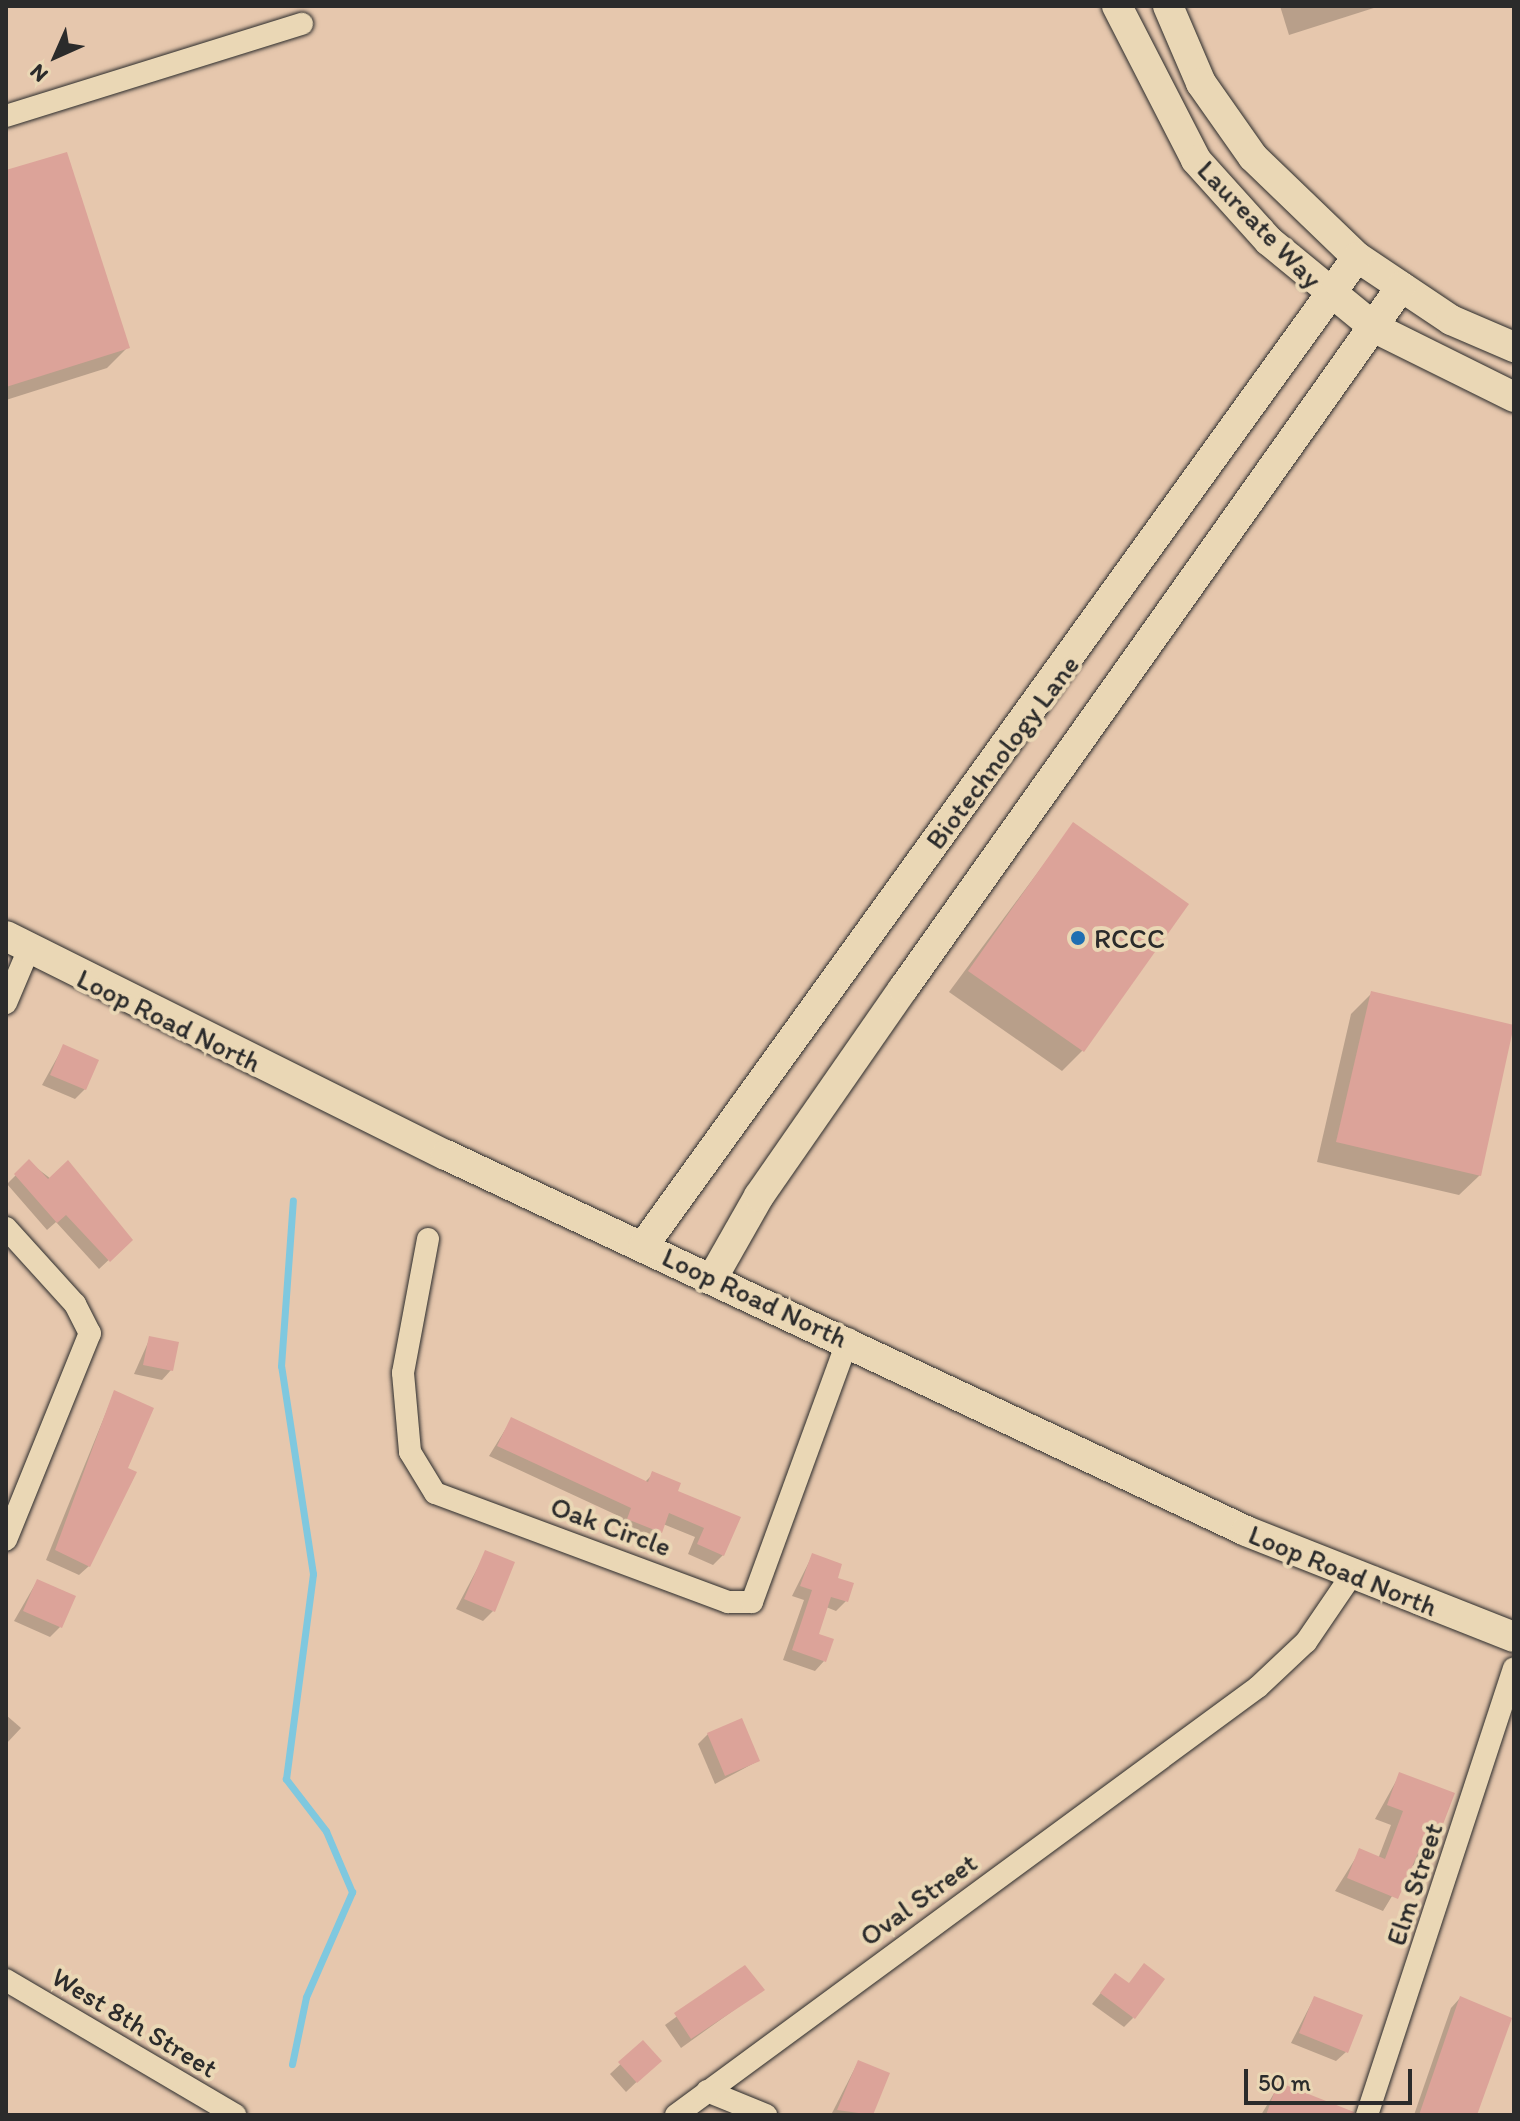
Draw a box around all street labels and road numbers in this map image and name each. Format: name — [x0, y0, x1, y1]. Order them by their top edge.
street label: Laureate Way — [1191, 153, 1329, 295]
street label: Biotechnology Lane — [918, 648, 1086, 856]
street label: Loop Road North — [72, 961, 266, 1079]
street label: Loop Road North — [657, 1239, 853, 1355]
street label: Oak Circle — [546, 1489, 676, 1563]
street label: Loop Road North — [1244, 1517, 1442, 1623]
street label: Elm Street — [1379, 1819, 1449, 1949]
street label: Oval Street — [853, 1845, 983, 1953]
street label: West 8th Street — [47, 1960, 223, 2084]

